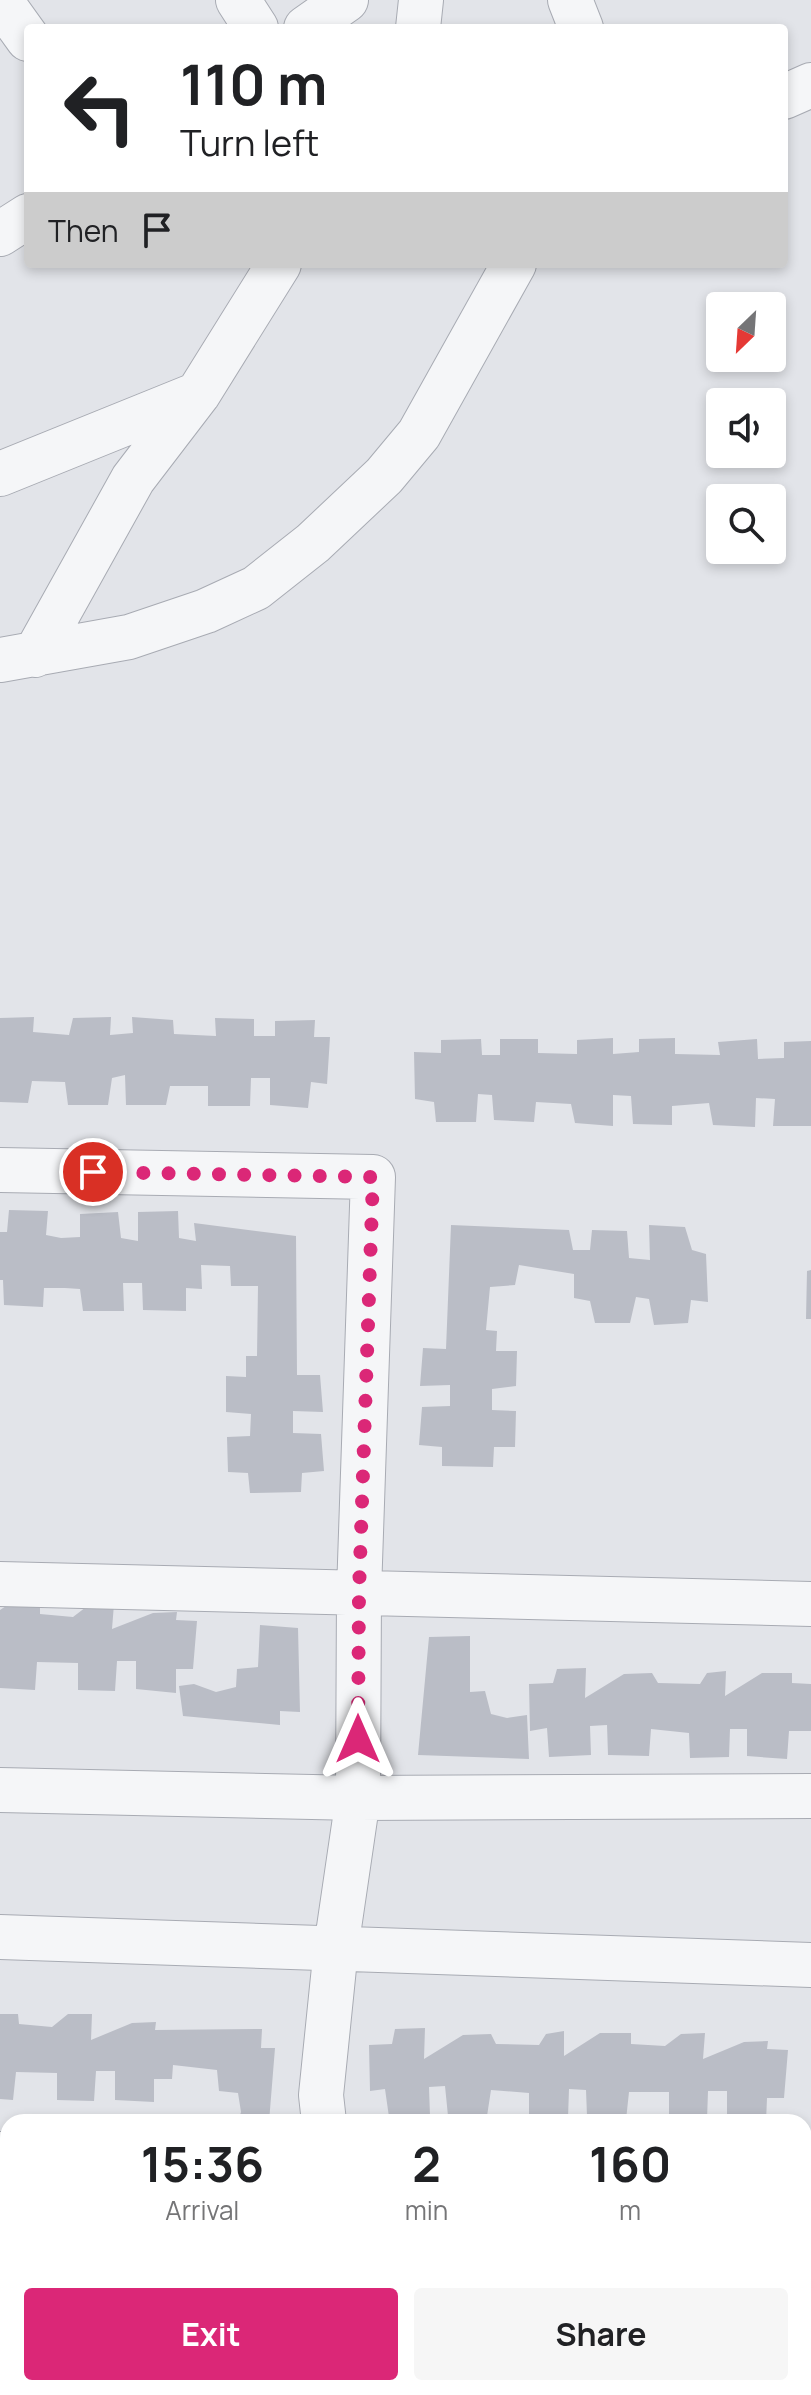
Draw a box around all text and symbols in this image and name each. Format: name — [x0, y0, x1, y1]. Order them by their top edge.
text: 110 m — [180, 45, 327, 122]
icon: left — [48, 56, 152, 160]
text: Turn left — [180, 118, 319, 167]
icon: arrive — [135, 208, 179, 252]
text: Then — [48, 210, 119, 251]
north arrow — [706, 292, 786, 372]
map controls — [706, 292, 786, 564]
button: sound — [706, 388, 786, 468]
button: search — [706, 484, 786, 564]
pin — [59, 1138, 127, 1206]
icon: arrive — [71, 1150, 115, 1194]
position arrow — [316, 1697, 400, 1781]
text: 15:36 — [141, 2131, 264, 2196]
text: 2 — [412, 2131, 441, 2196]
text: 160 — [589, 2131, 671, 2196]
text: Arrival — [165, 2192, 239, 2228]
text: min — [405, 2192, 448, 2228]
text: m — [619, 2192, 641, 2228]
button: Exit — [24, 2288, 398, 2380]
button: Share — [414, 2288, 788, 2380]

